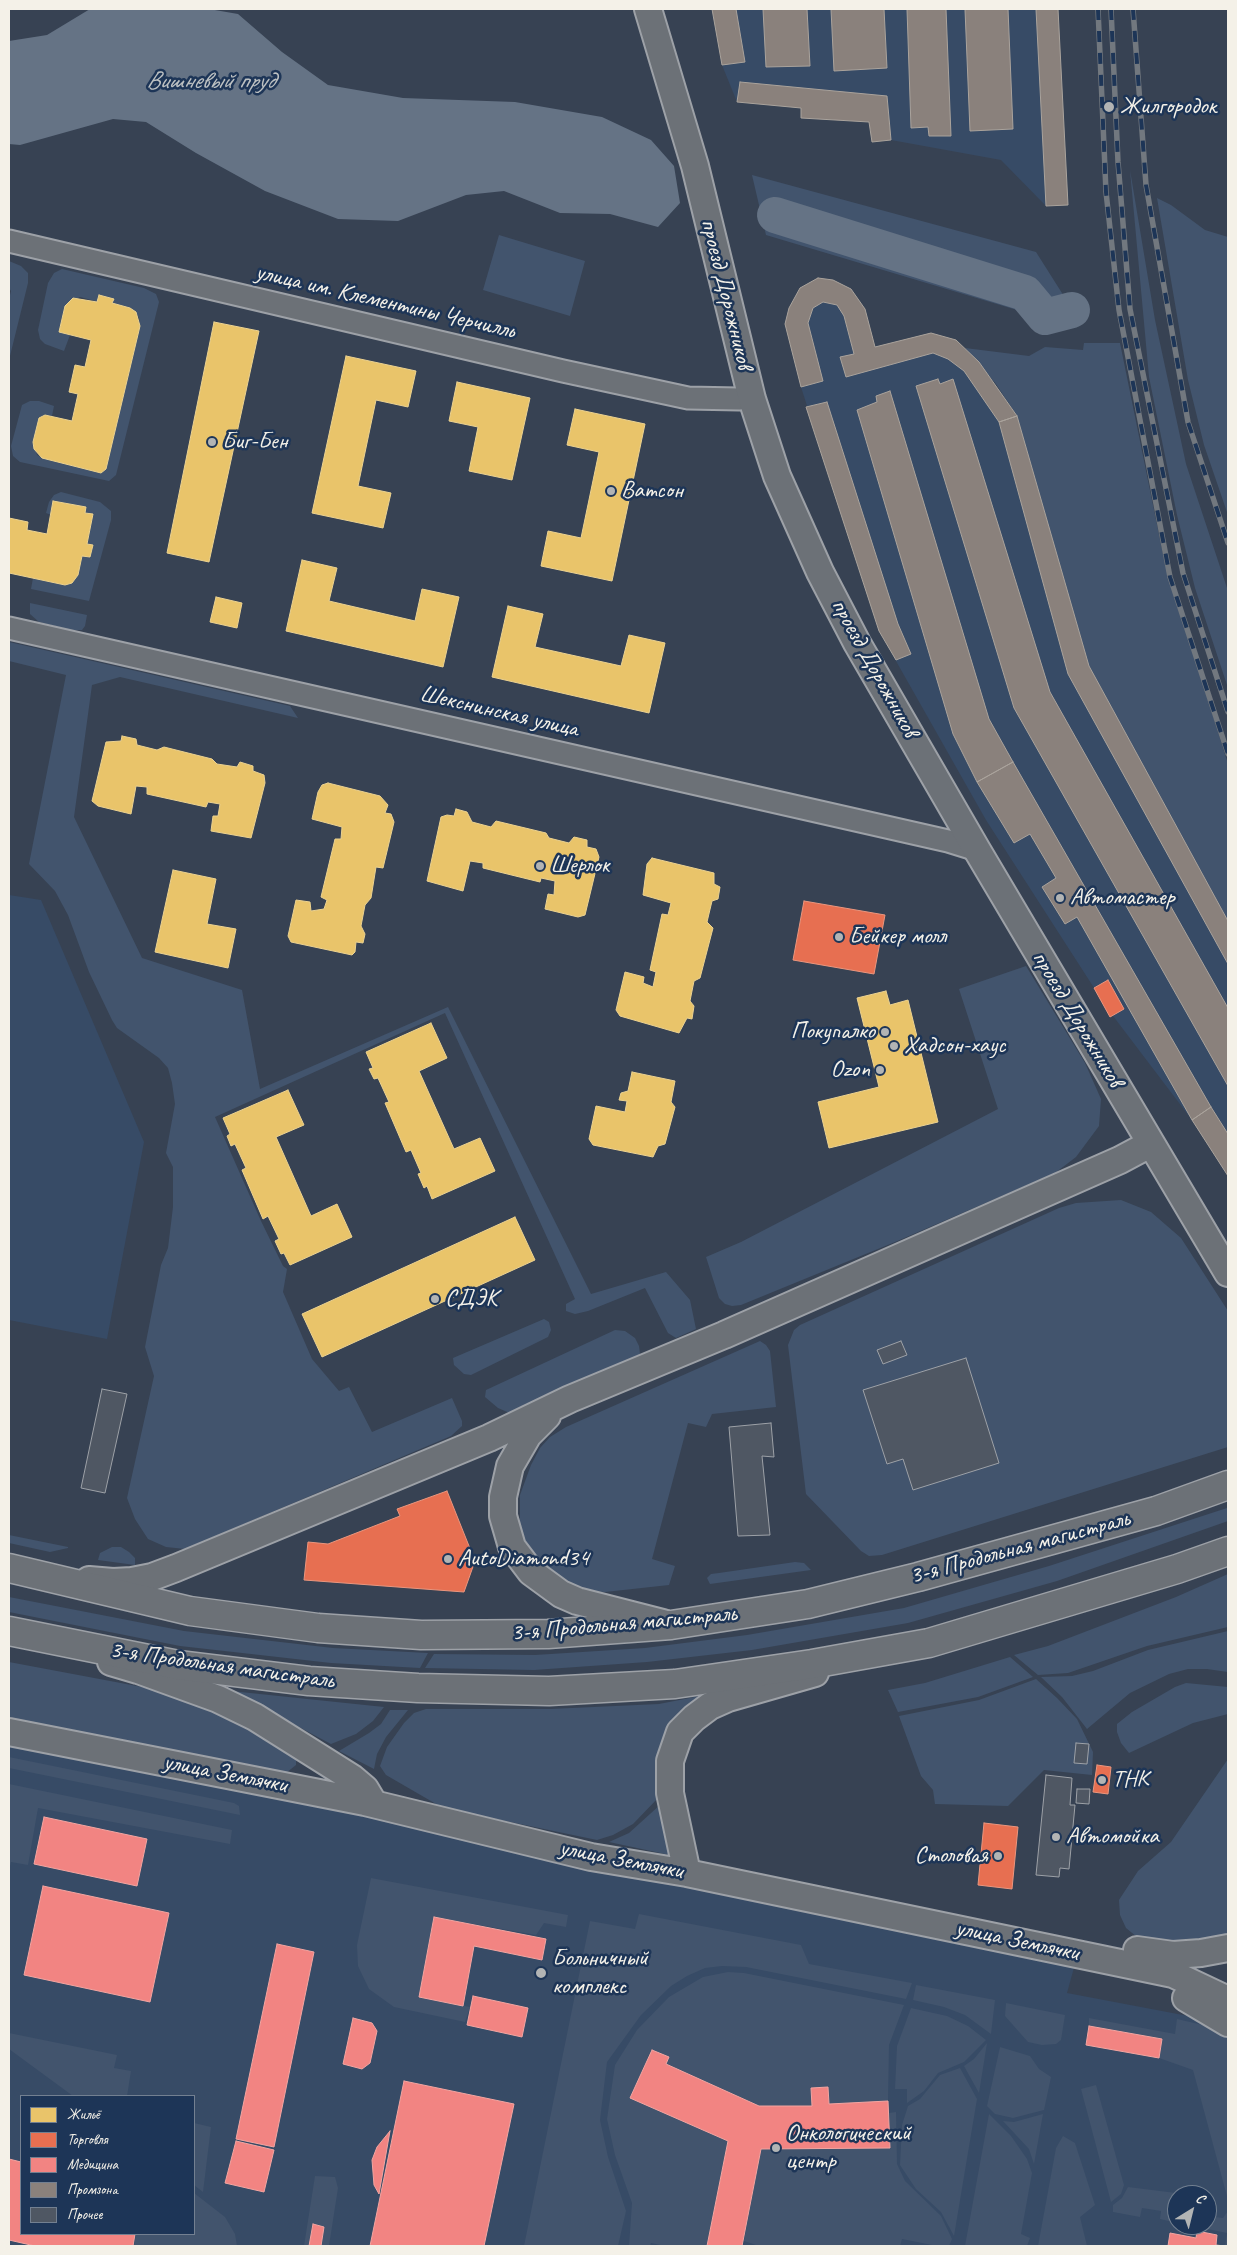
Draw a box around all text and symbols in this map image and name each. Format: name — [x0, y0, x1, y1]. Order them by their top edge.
water label: Вишневый пруд — [146, 66, 274, 96]
place label: Жилгородок — [1120, 93, 1216, 121]
marker: Жилгородок — [1102, 100, 1116, 114]
street label: проезд Дорожников — [693, 216, 759, 372]
street label: улица им. Клементины Черчилль — [253, 258, 517, 346]
place label: Биг-Бен — [222, 428, 288, 456]
marker: Биг-Бен — [206, 436, 218, 448]
place label: Ватсон — [621, 477, 683, 505]
marker: Ватсон — [605, 485, 617, 497]
street label: проезд Дорожников — [824, 594, 924, 742]
street label: Шекснинская улица — [417, 680, 581, 744]
place label: Шерлок — [550, 852, 609, 880]
marker: Шерлок — [534, 860, 546, 872]
place label: Автомастер — [1070, 884, 1175, 912]
marker: Автомастер — [1054, 892, 1066, 904]
place label: Бейкер молл — [849, 923, 946, 951]
marker: Бейкер молл — [833, 931, 845, 943]
street label: проезд Дорожников — [1025, 946, 1129, 1092]
place label: Покупалко — [791, 1018, 875, 1046]
marker: Покупалко — [879, 1026, 891, 1038]
place label: Хадсон-хаус — [904, 1032, 1006, 1060]
marker: Хадсон-хаус — [888, 1040, 900, 1052]
place label: Ozon — [831, 1056, 870, 1084]
marker: Ozon — [874, 1064, 886, 1076]
place label: СДЭК — [445, 1285, 498, 1313]
marker: СДЭК — [429, 1293, 441, 1305]
street label: 3-я Продольная магистраль — [907, 1505, 1133, 1591]
place label: AutoDiamond34 — [458, 1545, 589, 1573]
marker: AutoDiamond34 — [442, 1553, 454, 1565]
street label: 3-я Продольная магистраль — [510, 1600, 738, 1648]
street label: 3-я Продольная магистраль — [108, 1636, 336, 1696]
street label: улица Землячки — [161, 1748, 289, 1800]
place label: ТНК — [1112, 1766, 1148, 1794]
marker: ТНК — [1096, 1774, 1108, 1786]
place label: Автомойка — [1066, 1823, 1159, 1851]
marker: Автомойка — [1050, 1831, 1062, 1843]
street label: улица Землячки — [557, 1834, 685, 1886]
place label: Столовая — [915, 1842, 988, 1870]
marker: Столовая — [992, 1850, 1004, 1862]
street label: улица Землячки — [953, 1914, 1081, 1968]
place label: Больничный комплекс — [552, 1945, 648, 2001]
marker: Больничный комплекс — [534, 1966, 548, 1980]
legend — [20, 2095, 195, 2235]
text: Жильё — [67, 2105, 100, 2124]
place label: Онкологический центр — [786, 2120, 911, 2176]
text: Торговля — [67, 2130, 108, 2149]
marker: Онкологический центр — [770, 2142, 782, 2154]
text: Медицина — [67, 2155, 118, 2174]
text: Промзона — [67, 2180, 118, 2199]
north arrow — [1167, 2185, 1217, 2235]
text: С — [1193, 2189, 1208, 2207]
text: Прочее — [67, 2205, 102, 2224]

